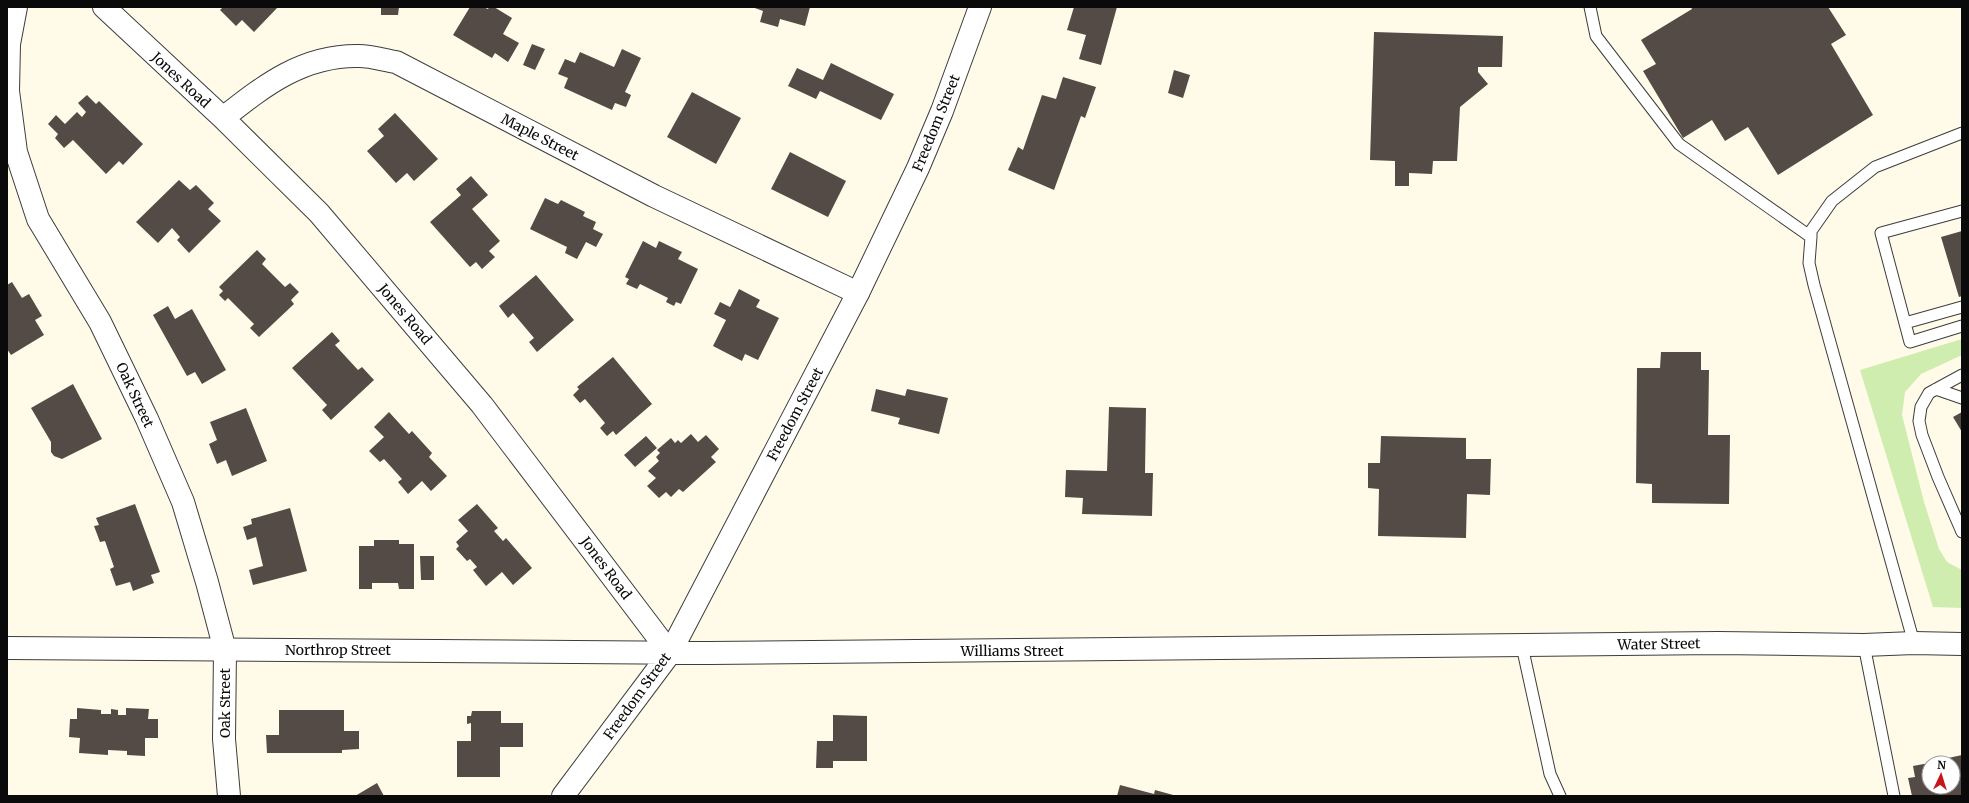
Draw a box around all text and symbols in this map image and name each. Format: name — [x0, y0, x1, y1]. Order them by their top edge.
street label: Jones Road — [147, 48, 215, 112]
street label: Freedom Street — [908, 71, 964, 174]
street label: Maple Street — [498, 110, 582, 164]
street label: Jones Road — [374, 279, 436, 348]
street label: Oak Street — [112, 360, 158, 431]
street label: Freedom Street — [763, 364, 827, 464]
street label: Jones Road — [576, 532, 636, 603]
street label: Water Street — [1616, 634, 1701, 654]
street label: Northrop Street — [285, 641, 391, 659]
street label: Williams Street — [959, 642, 1064, 660]
street label: Freedom Street — [599, 649, 675, 743]
street label: Oak Street — [216, 668, 234, 738]
north arrow — [1921, 755, 1961, 795]
text: N — [1937, 758, 1947, 772]

